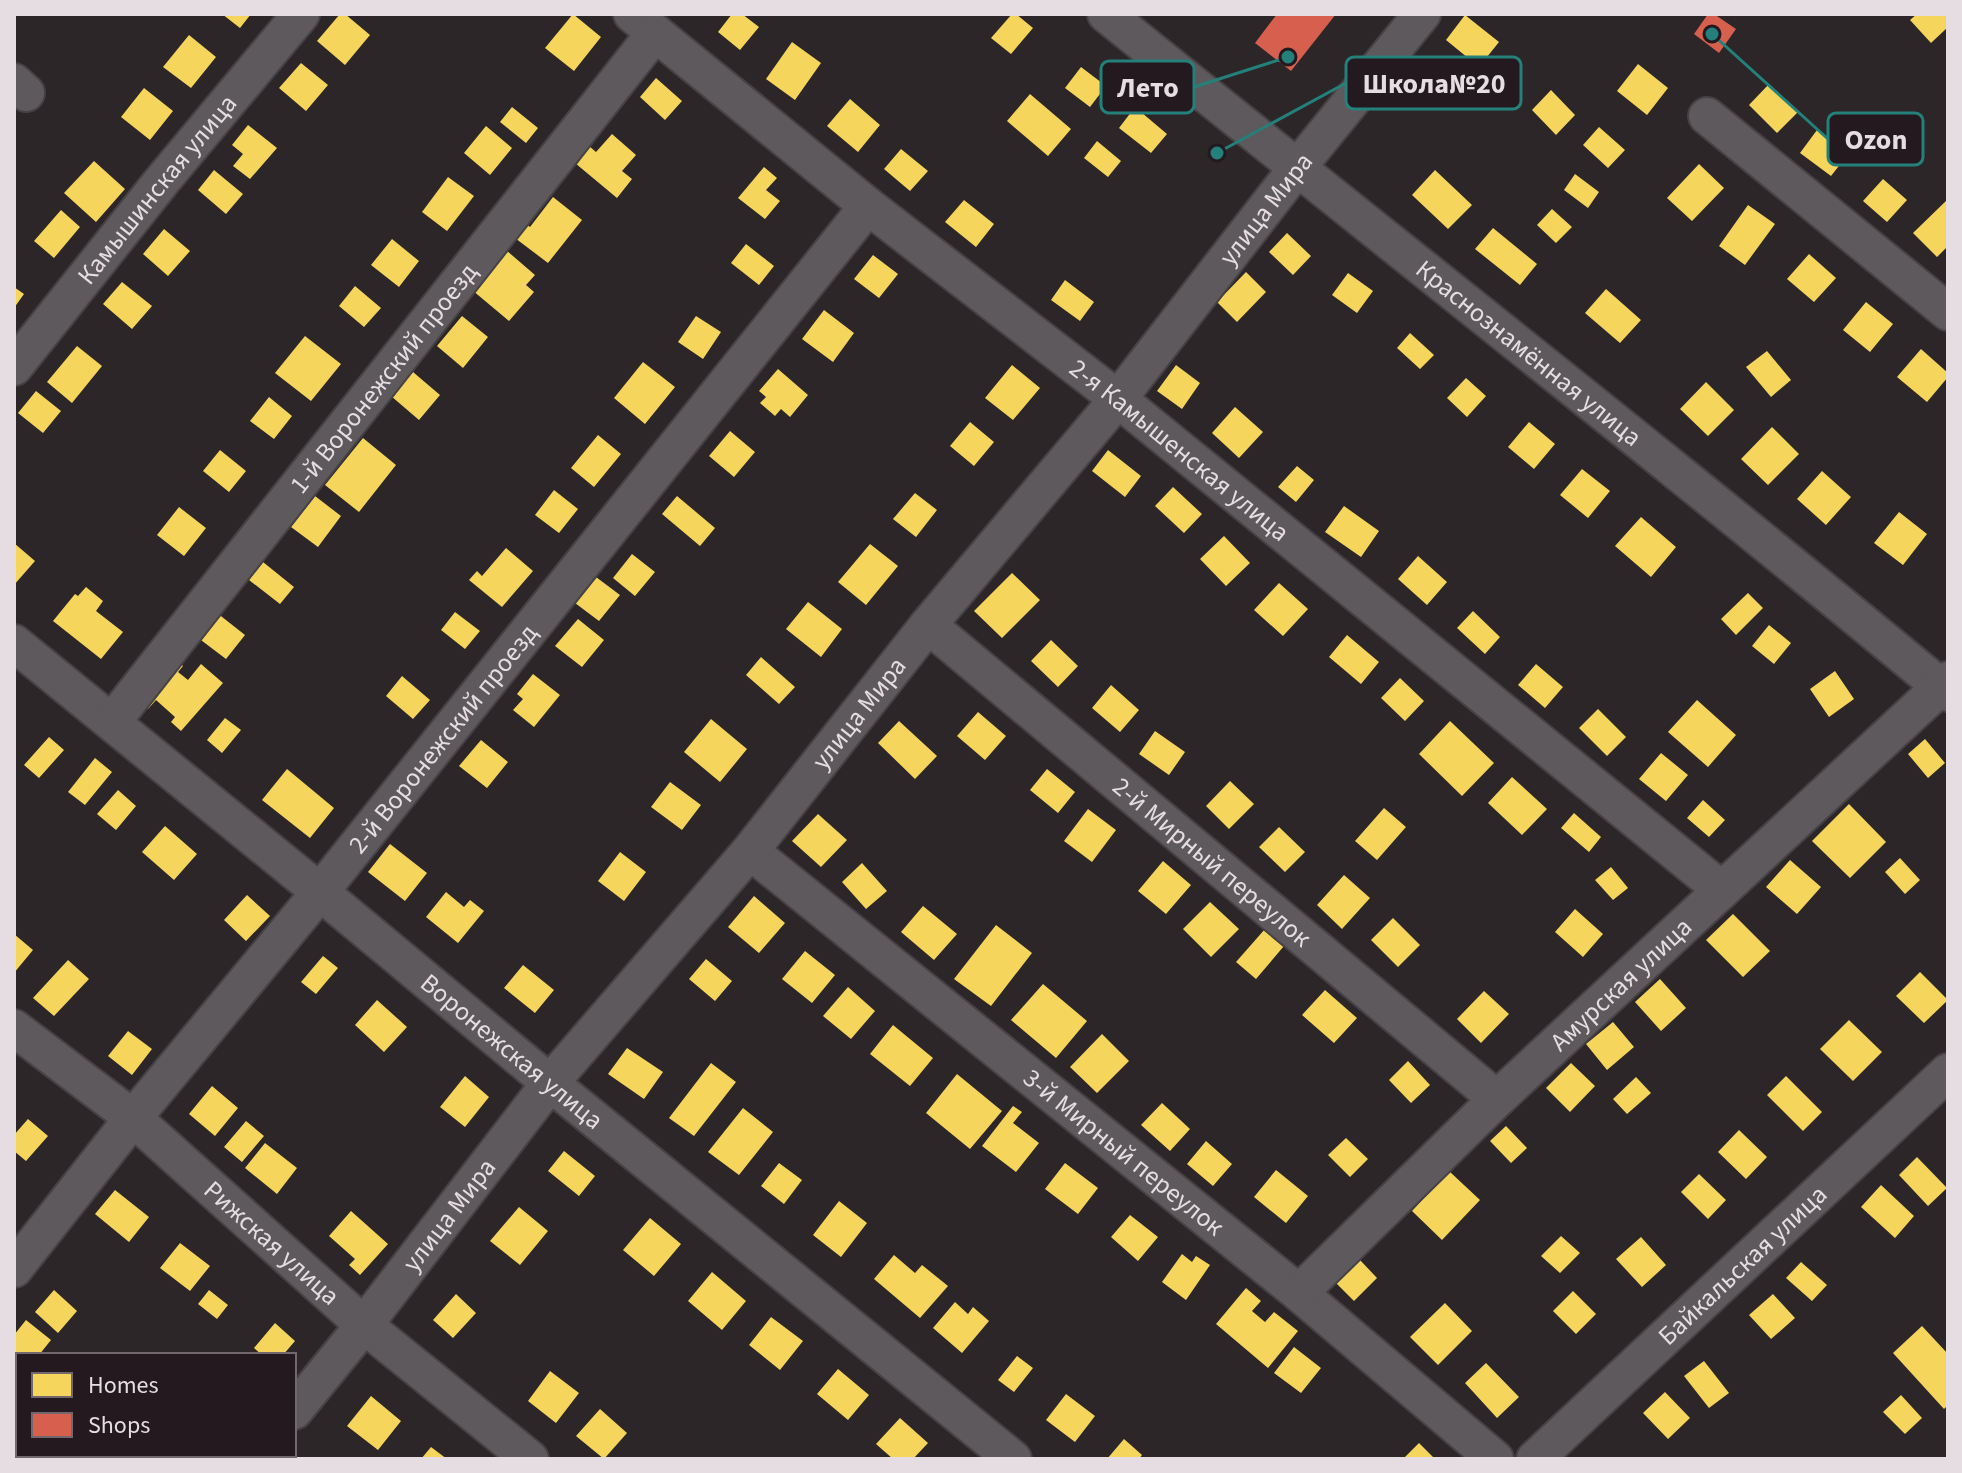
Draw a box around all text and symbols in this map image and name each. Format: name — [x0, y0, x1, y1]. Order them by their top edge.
callout: Школа№20 — [1346, 57, 1521, 109]
callout: Лето — [1101, 61, 1194, 113]
text: Школа№20 — [1362, 64, 1506, 104]
text: Лето — [1116, 68, 1179, 108]
street label: Камышинская улица — [68, 86, 245, 292]
callout: Ozon — [1828, 113, 1923, 165]
text: Ozon — [1845, 120, 1907, 160]
street label: улица Мира — [1210, 144, 1321, 273]
street label: Краснознамённая улица — [1408, 251, 1650, 455]
street label: 1-й Воронежский проезд — [280, 255, 486, 501]
street label: 2-я Камышенская улица — [1062, 350, 1298, 550]
street label: 2-й Воронежский проезд — [339, 616, 546, 861]
street label: улица Мира — [803, 649, 915, 777]
street label: 2-й Мирный переулок — [1105, 768, 1320, 956]
street label: Амурская улица — [1542, 909, 1700, 1059]
street label: Воронежская улица — [413, 965, 611, 1138]
street label: 3-й Мирный переулок — [1015, 1060, 1232, 1244]
street label: улица Мира — [393, 1150, 504, 1279]
street label: Рижская улица — [196, 1172, 348, 1314]
street label: Байкальская улица — [1649, 1176, 1835, 1353]
legend — [16, 1353, 296, 1457]
text: Homes — [88, 1368, 159, 1403]
text: Shops — [88, 1408, 150, 1443]

